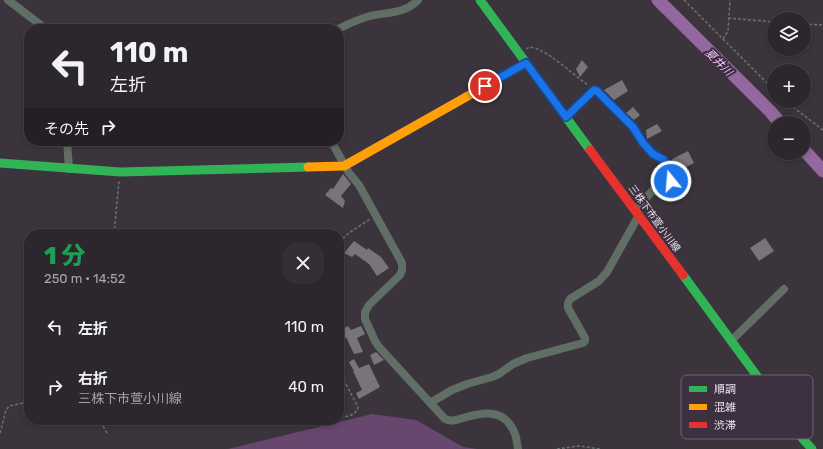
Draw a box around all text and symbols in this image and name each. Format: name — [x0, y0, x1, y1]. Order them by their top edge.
map controls — [767, 12, 811, 160]
button: layers — [767, 12, 811, 56]
text: 110 m — [110, 36, 188, 69]
icon: left — [44, 40, 96, 92]
water label: 夏井川 — [702, 46, 736, 79]
button: + — [767, 64, 811, 108]
pin — [468, 69, 502, 103]
text: 左折 — [110, 74, 146, 96]
icon: arrive — [474, 75, 496, 97]
icon: right — [97, 116, 119, 138]
button: − — [767, 116, 811, 160]
text: その先 — [44, 120, 89, 138]
position arrow — [650, 160, 692, 202]
street label: 三株下市萱小川線 — [626, 183, 683, 254]
text: 1 分 — [44, 242, 85, 270]
button: close — [282, 242, 324, 284]
text: 250 m · 14:52 — [44, 271, 125, 286]
icon: left — [44, 316, 66, 338]
text: 110 m — [285, 318, 324, 336]
text: 左折 — [78, 320, 108, 338]
text: 右折 — [78, 370, 108, 388]
legend — [681, 375, 813, 439]
icon: right — [44, 376, 66, 398]
text: 40 m — [288, 378, 324, 396]
text: 順調 — [714, 383, 736, 396]
text: 三株下市萱小川線 — [78, 391, 182, 406]
text: 混雑 — [714, 401, 736, 414]
text: 渋滞 — [714, 419, 736, 432]

